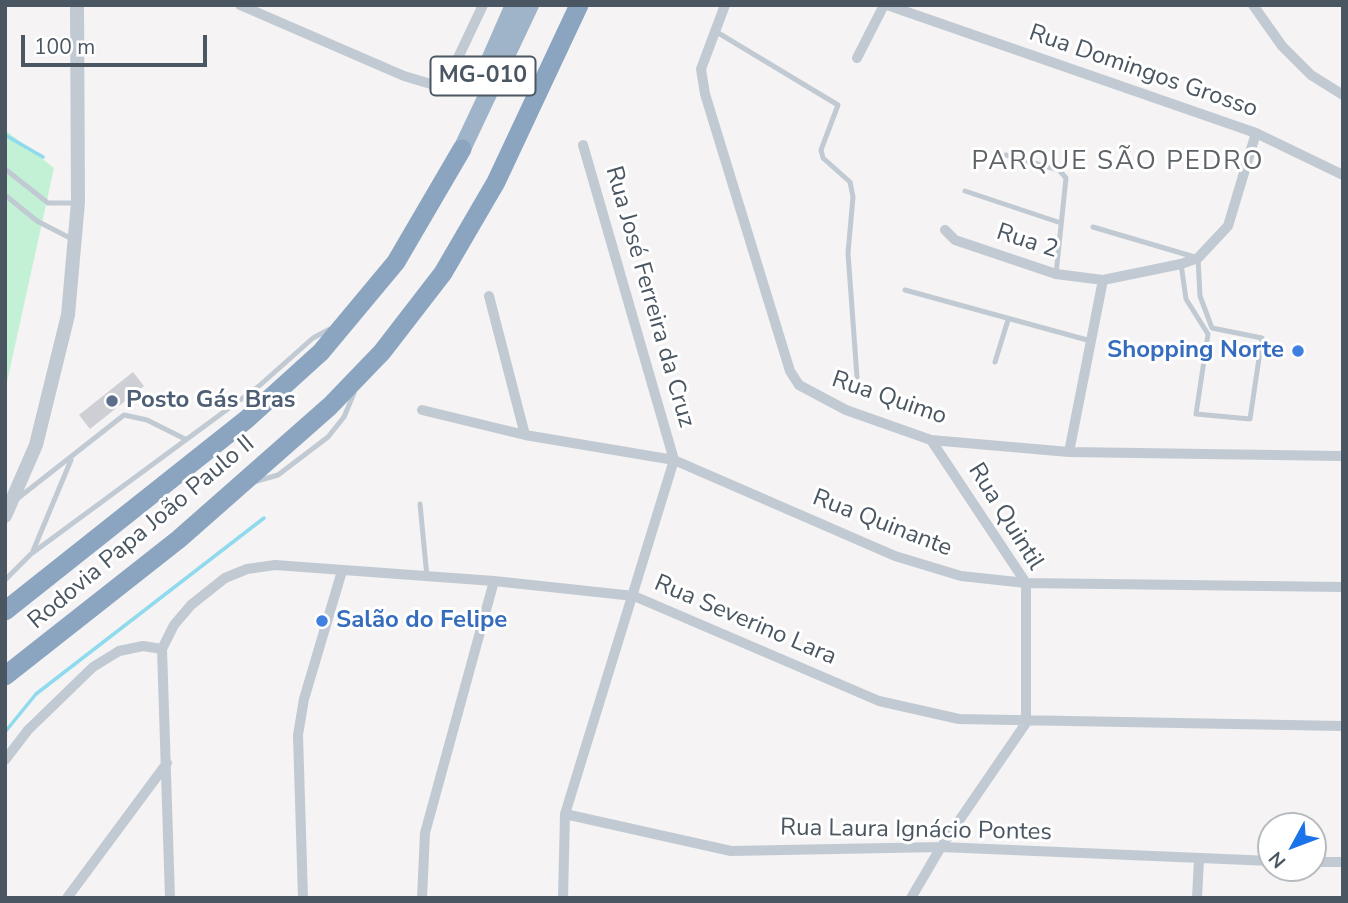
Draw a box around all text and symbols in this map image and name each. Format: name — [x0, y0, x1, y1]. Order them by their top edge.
street label: Rua Domingos Grosso — [1025, 19, 1261, 125]
scale bar — [24, 21, 210, 65]
text: 100 m — [34, 33, 95, 61]
road number: MG-010 — [430, 57, 536, 96]
district label: PARQUE SÃO PEDRO — [974, 147, 1262, 179]
street label: Rua José Ferreira da Cruz — [598, 163, 700, 431]
street label: Rua 2 — [993, 219, 1061, 265]
place label: Shopping Norte — [1107, 337, 1284, 365]
marker: Shopping Norte — [1290, 343, 1306, 359]
street label: Rua Quimo — [828, 366, 950, 432]
place label: Posto Gás Bras — [126, 387, 295, 415]
marker: Posto Gás Bras — [104, 393, 120, 409]
street label: Rodovia Papa João Paulo II — [23, 430, 261, 636]
street label: Rua Quintil — [961, 458, 1049, 576]
street label: Rua Quinante — [808, 484, 956, 564]
street label: Rua Severino Lara — [650, 570, 840, 672]
place label: Salão do Felipe — [336, 607, 507, 635]
marker: Salão do Felipe — [314, 613, 330, 629]
north arrow — [1257, 812, 1327, 882]
street label: Rua Laura Ignácio Pontes — [780, 814, 1052, 848]
text: N — [1263, 846, 1292, 873]

